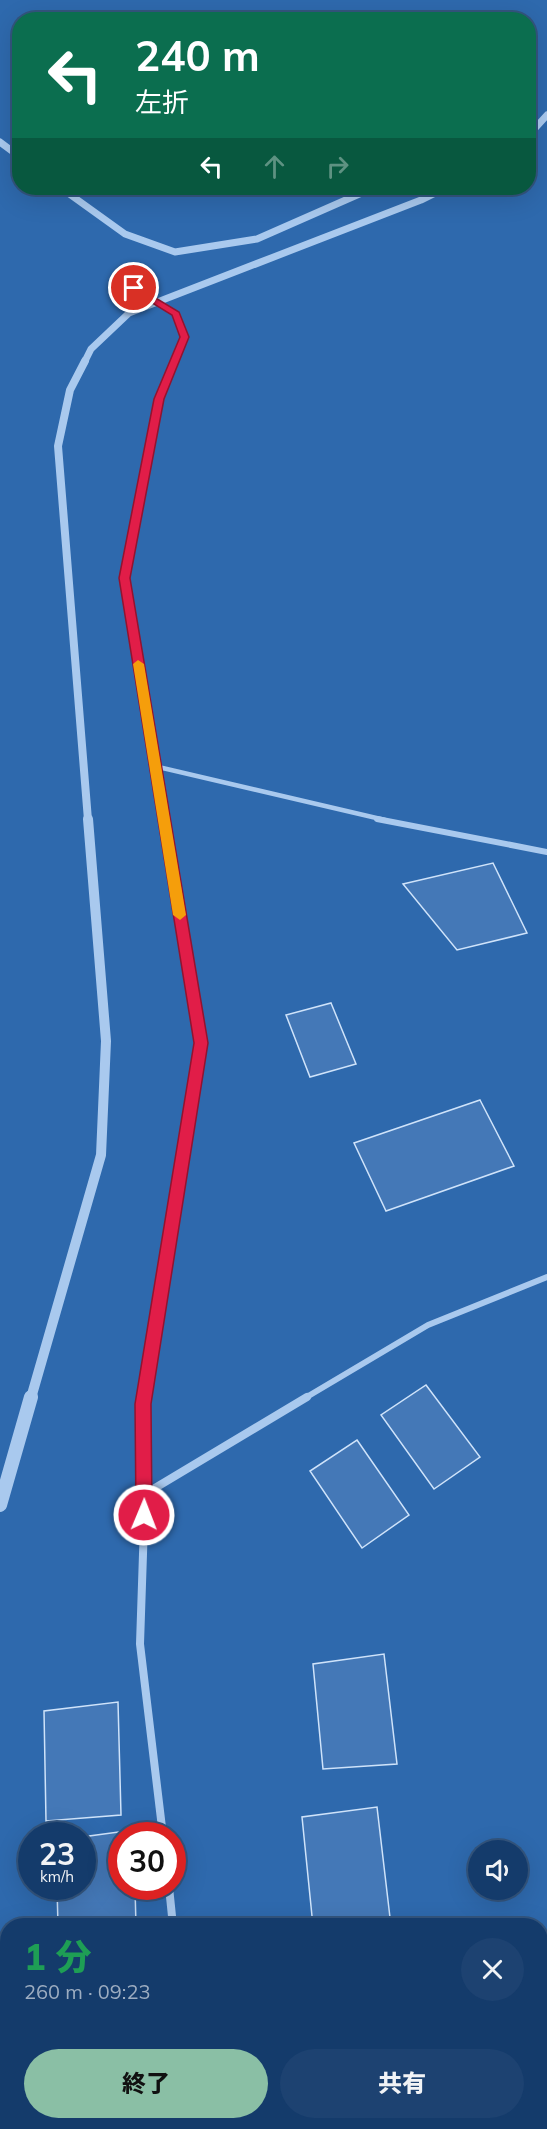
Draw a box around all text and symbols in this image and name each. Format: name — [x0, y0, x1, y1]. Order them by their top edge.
text: 240 m — [135, 29, 260, 82]
icon: left — [36, 36, 114, 114]
text: 左折 — [135, 85, 189, 119]
icon: left — [195, 150, 228, 183]
icon: ahead — [258, 150, 291, 183]
icon: right — [321, 150, 354, 183]
pin — [108, 262, 159, 313]
icon: arrive — [117, 271, 150, 304]
position arrow — [112, 1483, 176, 1547]
speed limit sign: 30 — [108, 1822, 186, 1900]
text: 23 — [39, 1835, 75, 1873]
map controls — [468, 1840, 528, 1900]
button: sound — [468, 1840, 528, 1900]
text: km/h — [40, 1867, 74, 1886]
text: 1 分 — [24, 1934, 92, 1979]
button: close — [461, 1938, 524, 2001]
text: 260 m · 09:23 — [24, 1979, 150, 2004]
button: 終了 — [24, 2049, 268, 2118]
button: 共有 — [280, 2049, 524, 2118]

